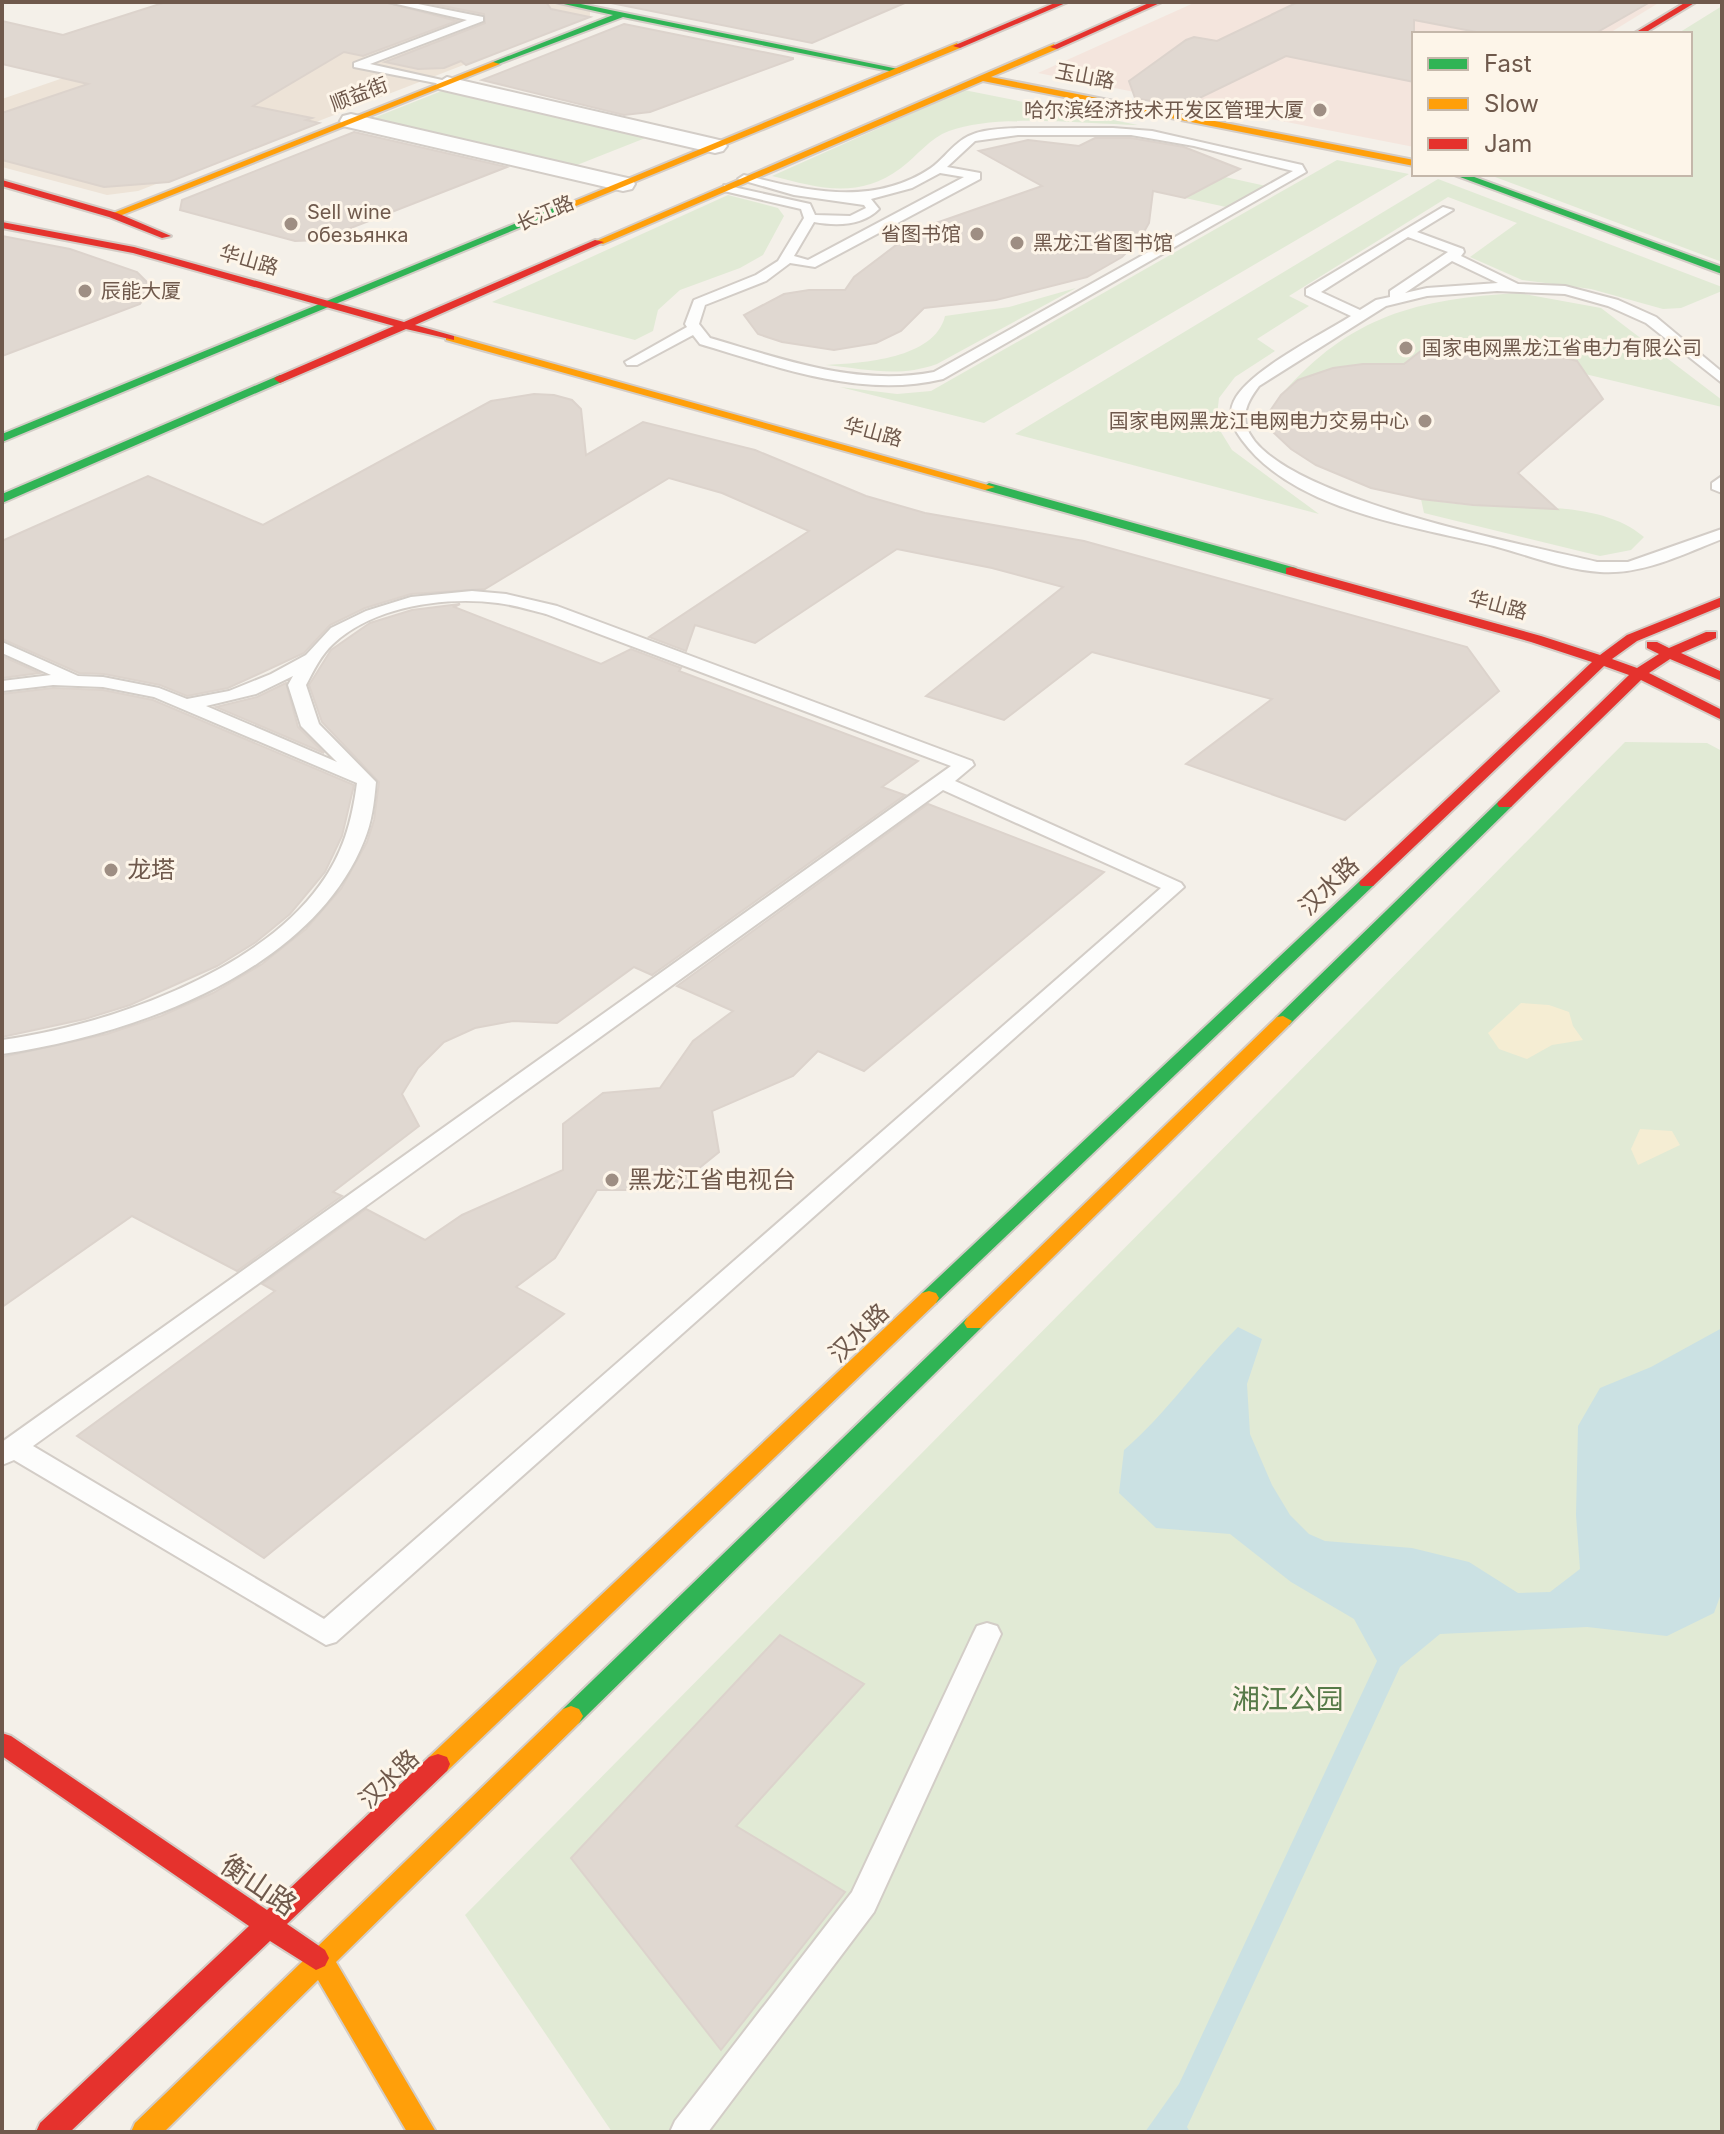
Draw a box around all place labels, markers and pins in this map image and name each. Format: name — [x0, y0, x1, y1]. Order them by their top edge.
place label: 哈尔滨经济技术开发区管理大厦 — [1024, 98, 1304, 122]
marker: 哈尔滨经济技术开发区管理大厦 — [1311, 101, 1329, 119]
place label: Sell wine обезьянка — [307, 200, 409, 247]
marker: Sell wine обезьянка — [282, 215, 300, 233]
place label: 省图书馆 — [881, 222, 961, 246]
marker: 省图书馆 — [968, 225, 986, 243]
place label: 黑龙江省图书馆 — [1033, 231, 1173, 255]
marker: 黑龙江省图书馆 — [1008, 234, 1026, 252]
place label: 辰能大厦 — [101, 279, 181, 303]
marker: 辰能大厦 — [76, 282, 94, 300]
place label: 国家电网黑龙江省电力有限公司 — [1422, 336, 1702, 360]
marker: 国家电网黑龙江省电力有限公司 — [1397, 339, 1415, 357]
place label: 国家电网黑龙江电网电力交易中心 — [1109, 409, 1409, 433]
marker: 国家电网黑龙江电网电力交易中心 — [1416, 412, 1434, 430]
place label: 龙塔 — [127, 855, 175, 884]
marker: 龙塔 — [102, 861, 120, 879]
place label: 黑龙江省电视台 — [628, 1165, 796, 1194]
marker: 黑龙江省电视台 — [603, 1171, 621, 1189]

